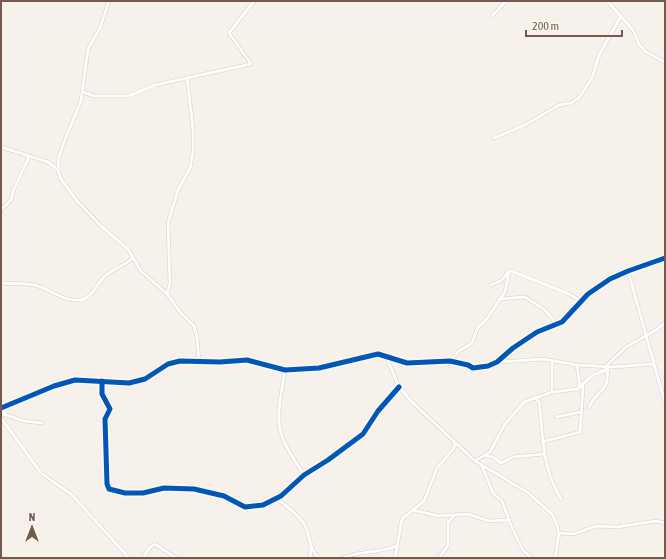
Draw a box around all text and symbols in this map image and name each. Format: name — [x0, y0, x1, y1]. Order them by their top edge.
scale bar — [526, 12, 622, 38]
text: 200 m — [532, 19, 559, 33]
north arrow — [12, 507, 52, 547]
text: N — [29, 511, 35, 523]

